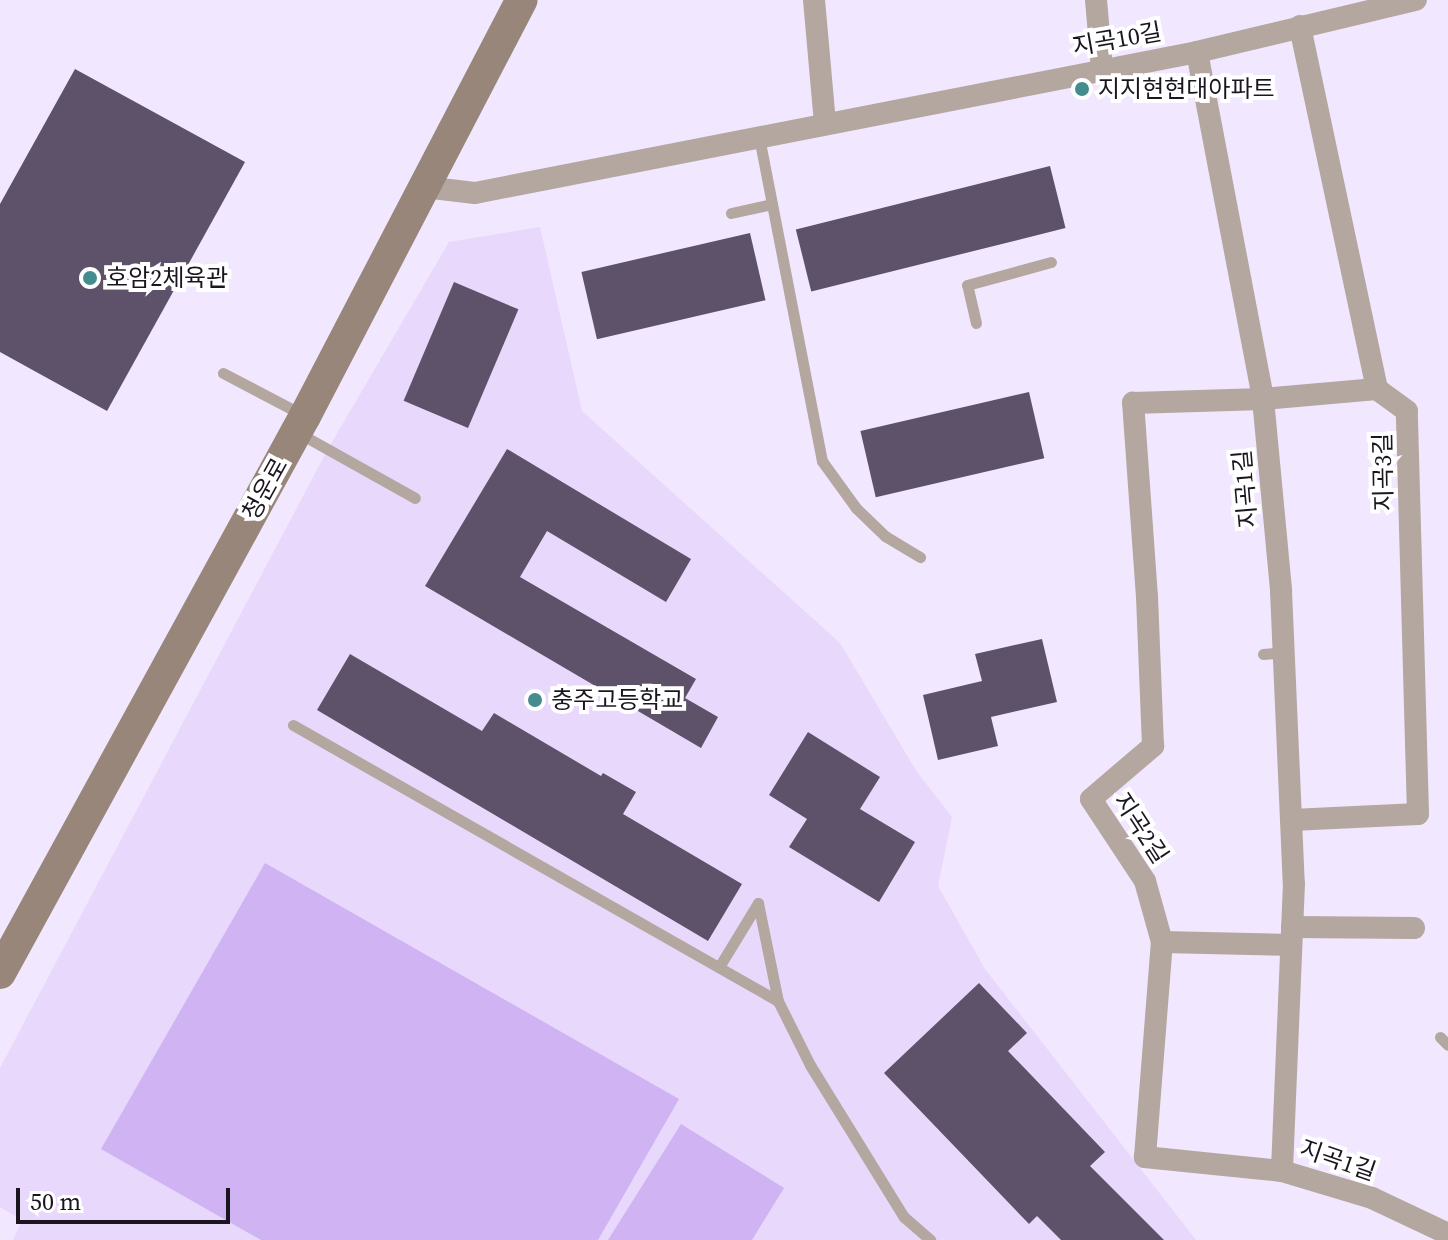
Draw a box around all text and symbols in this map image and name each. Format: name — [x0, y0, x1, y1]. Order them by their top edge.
street label: 지곡10길 — [1070, 17, 1164, 61]
place label: 지지현현대아파트 — [1098, 75, 1275, 103]
marker: 지지현현대아파트 — [1073, 80, 1091, 98]
place label: 호암2체육관 — [106, 264, 228, 292]
marker: 호암2체육관 — [81, 269, 99, 287]
street label: 지곡3길 — [1368, 433, 1398, 511]
street label: 지곡1길 — [1227, 449, 1263, 529]
street label: 청운로 — [236, 453, 294, 525]
place label: 충주고등학교 — [551, 686, 683, 714]
marker: 충주고등학교 — [526, 691, 544, 709]
street label: 지곡2길 — [1108, 787, 1174, 869]
street label: 지곡1길 — [1296, 1134, 1380, 1186]
scale bar — [20, 1172, 234, 1222]
text: 50 m — [30, 1185, 81, 1218]

